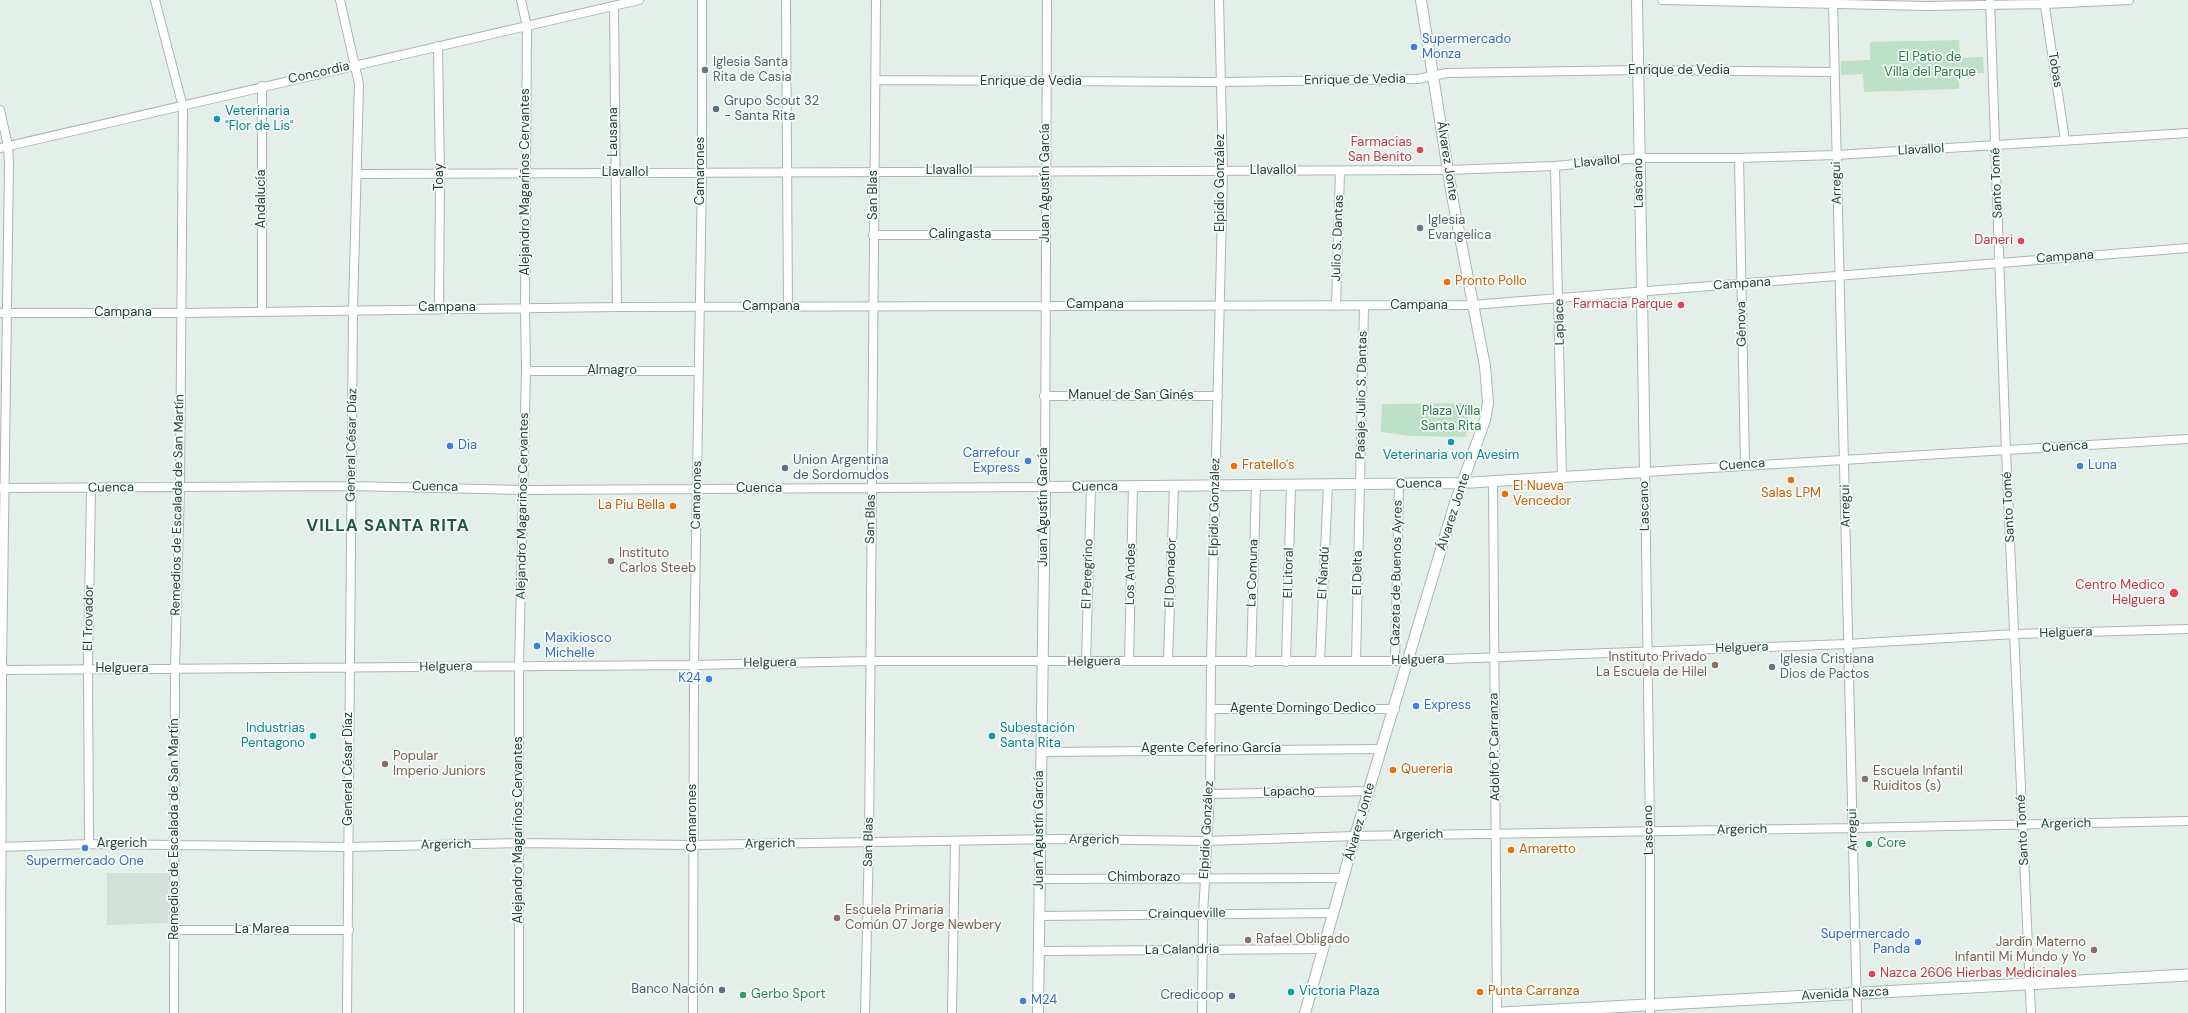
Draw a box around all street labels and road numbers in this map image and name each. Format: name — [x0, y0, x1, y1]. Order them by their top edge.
street label: Tobas — [2045, 51, 2065, 89]
street label: Concordia — [287, 58, 351, 88]
street label: Enrique de Vedia — [1628, 63, 1730, 79]
street label: Enrique de Vedia — [1304, 71, 1406, 89]
street label: Enrique de Vedia — [980, 74, 1082, 90]
street label: Alejandro Magariños Cervantes — [518, 88, 534, 276]
street label: Lausana — [606, 107, 622, 157]
street label: Álvarez Jonte — [1433, 120, 1461, 202]
street label: Juan Agustín García — [1038, 123, 1054, 243]
street label: Elpidio González — [1213, 134, 1229, 232]
street label: Camarones — [693, 137, 709, 205]
street label: Llavallol — [1897, 141, 1945, 159]
street label: Santo Tomé — [1988, 147, 2006, 219]
street label: Llavallol — [1573, 152, 1621, 172]
street label: Lascano — [1631, 158, 1647, 208]
street label: Arregui — [1829, 161, 1845, 205]
street label: Toay — [432, 163, 448, 191]
street label: Llavallol — [926, 163, 972, 179]
street label: Llavallol — [1250, 163, 1296, 179]
street label: Llavallol — [602, 165, 648, 181]
street label: Andalucía — [254, 169, 270, 229]
street label: San Blas — [866, 170, 882, 220]
street label: Julio S. Dantas — [1329, 194, 1347, 282]
street label: Calingasta — [929, 227, 991, 243]
street label: Campana — [2036, 247, 2094, 267]
street label: Campana — [1713, 274, 1771, 294]
street label: Campana — [1066, 297, 1124, 313]
street label: Campana — [1390, 298, 1448, 314]
street label: Laplace — [1552, 298, 1568, 346]
street label: Campana — [742, 299, 800, 315]
street label: Campana — [418, 300, 476, 316]
street label: Génova — [1734, 301, 1750, 347]
street label: Campana — [94, 305, 152, 321]
street label: Pasaje Julio S. Dantas — [1353, 330, 1371, 460]
street label: Almagro — [587, 363, 637, 379]
street label: General César Díaz — [343, 388, 361, 502]
street label: Manuel de San Ginés — [1068, 388, 1194, 404]
street label: Remedios de Escalada de San Martín — [168, 394, 188, 616]
street label: Alejandro Magariños Cervantes — [514, 412, 532, 600]
street label: Cuenca — [2041, 438, 2089, 456]
street label: Juan Agustín García — [1036, 447, 1052, 567]
street label: Cuenca — [1718, 456, 1766, 474]
street label: Elpidio González — [1206, 458, 1224, 556]
street label: Camarones — [689, 461, 705, 529]
street label: Álvarez Jonte — [1434, 471, 1474, 553]
street label: Santo Tomé — [1999, 471, 2019, 543]
street label: Cuenca — [1396, 476, 1442, 492]
street label: Cuenca — [412, 479, 458, 495]
street label: Cuenca — [1072, 479, 1118, 495]
street label: Cuenca — [88, 480, 134, 496]
street label: Cuenca — [736, 481, 782, 497]
street label: Lascano — [1637, 481, 1653, 531]
street label: Arregui — [1838, 484, 1854, 528]
street label: San Blas — [863, 494, 879, 544]
street label: Gazeta de Buenos Ayres — [1388, 500, 1406, 646]
street label: El Peregrino — [1079, 538, 1097, 610]
street label: El Domador — [1162, 538, 1180, 608]
street label: La Comuna — [1244, 539, 1262, 607]
street label: Los Andes — [1123, 543, 1139, 605]
street label: El Ñandú — [1315, 546, 1333, 600]
street label: El Litoral — [1281, 547, 1297, 599]
street label: El Delta — [1350, 550, 1366, 596]
street label: El Trovador — [81, 585, 97, 651]
street label: Helguera — [2039, 624, 2093, 642]
street label: Helguera — [1715, 639, 1769, 657]
street label: Helguera — [1391, 651, 1445, 669]
street label: Helguera — [1067, 654, 1121, 670]
street label: Helguera — [743, 655, 797, 671]
street label: Helguera — [419, 659, 473, 675]
street label: Helguera — [95, 661, 149, 677]
street label: Adolfo P. Carranza — [1486, 693, 1504, 801]
street label: Agente Domingo Dedico — [1230, 701, 1376, 717]
street label: General César Díaz — [341, 712, 357, 826]
street label: Remedios de Escalada de San Martín — [167, 718, 183, 940]
street label: Alejandro Magariños Cervantes — [511, 736, 527, 924]
street label: Agente Ceferino García — [1141, 741, 1281, 757]
street label: Juan Agustín García — [1032, 770, 1048, 890]
street label: Elpidio González — [1197, 781, 1217, 879]
street label: Álvarez Jonte — [1341, 781, 1379, 863]
street label: Camarones — [685, 784, 701, 852]
street label: Lapacho — [1263, 784, 1315, 800]
street label: Santo Tomé — [2013, 794, 2033, 866]
street label: Lascano — [1641, 805, 1657, 855]
street label: Arregui — [1845, 808, 1861, 852]
street label: Argerich — [2041, 816, 2091, 832]
street label: San Blas — [861, 817, 877, 867]
street label: Argerich — [1717, 822, 1767, 838]
street label: Argerich — [1393, 827, 1443, 843]
street label: Argerich — [1069, 832, 1119, 848]
street label: Argerich — [97, 836, 147, 852]
street label: Argerich — [745, 836, 795, 852]
street label: Argerich — [421, 837, 471, 853]
street label: Chimborazo — [1108, 870, 1180, 886]
street label: Crainqueville — [1148, 906, 1226, 922]
street label: La Marea — [235, 922, 289, 938]
street label: La Calandria — [1145, 942, 1219, 958]
street label: Avenida Nazca — [1801, 984, 1889, 1004]

